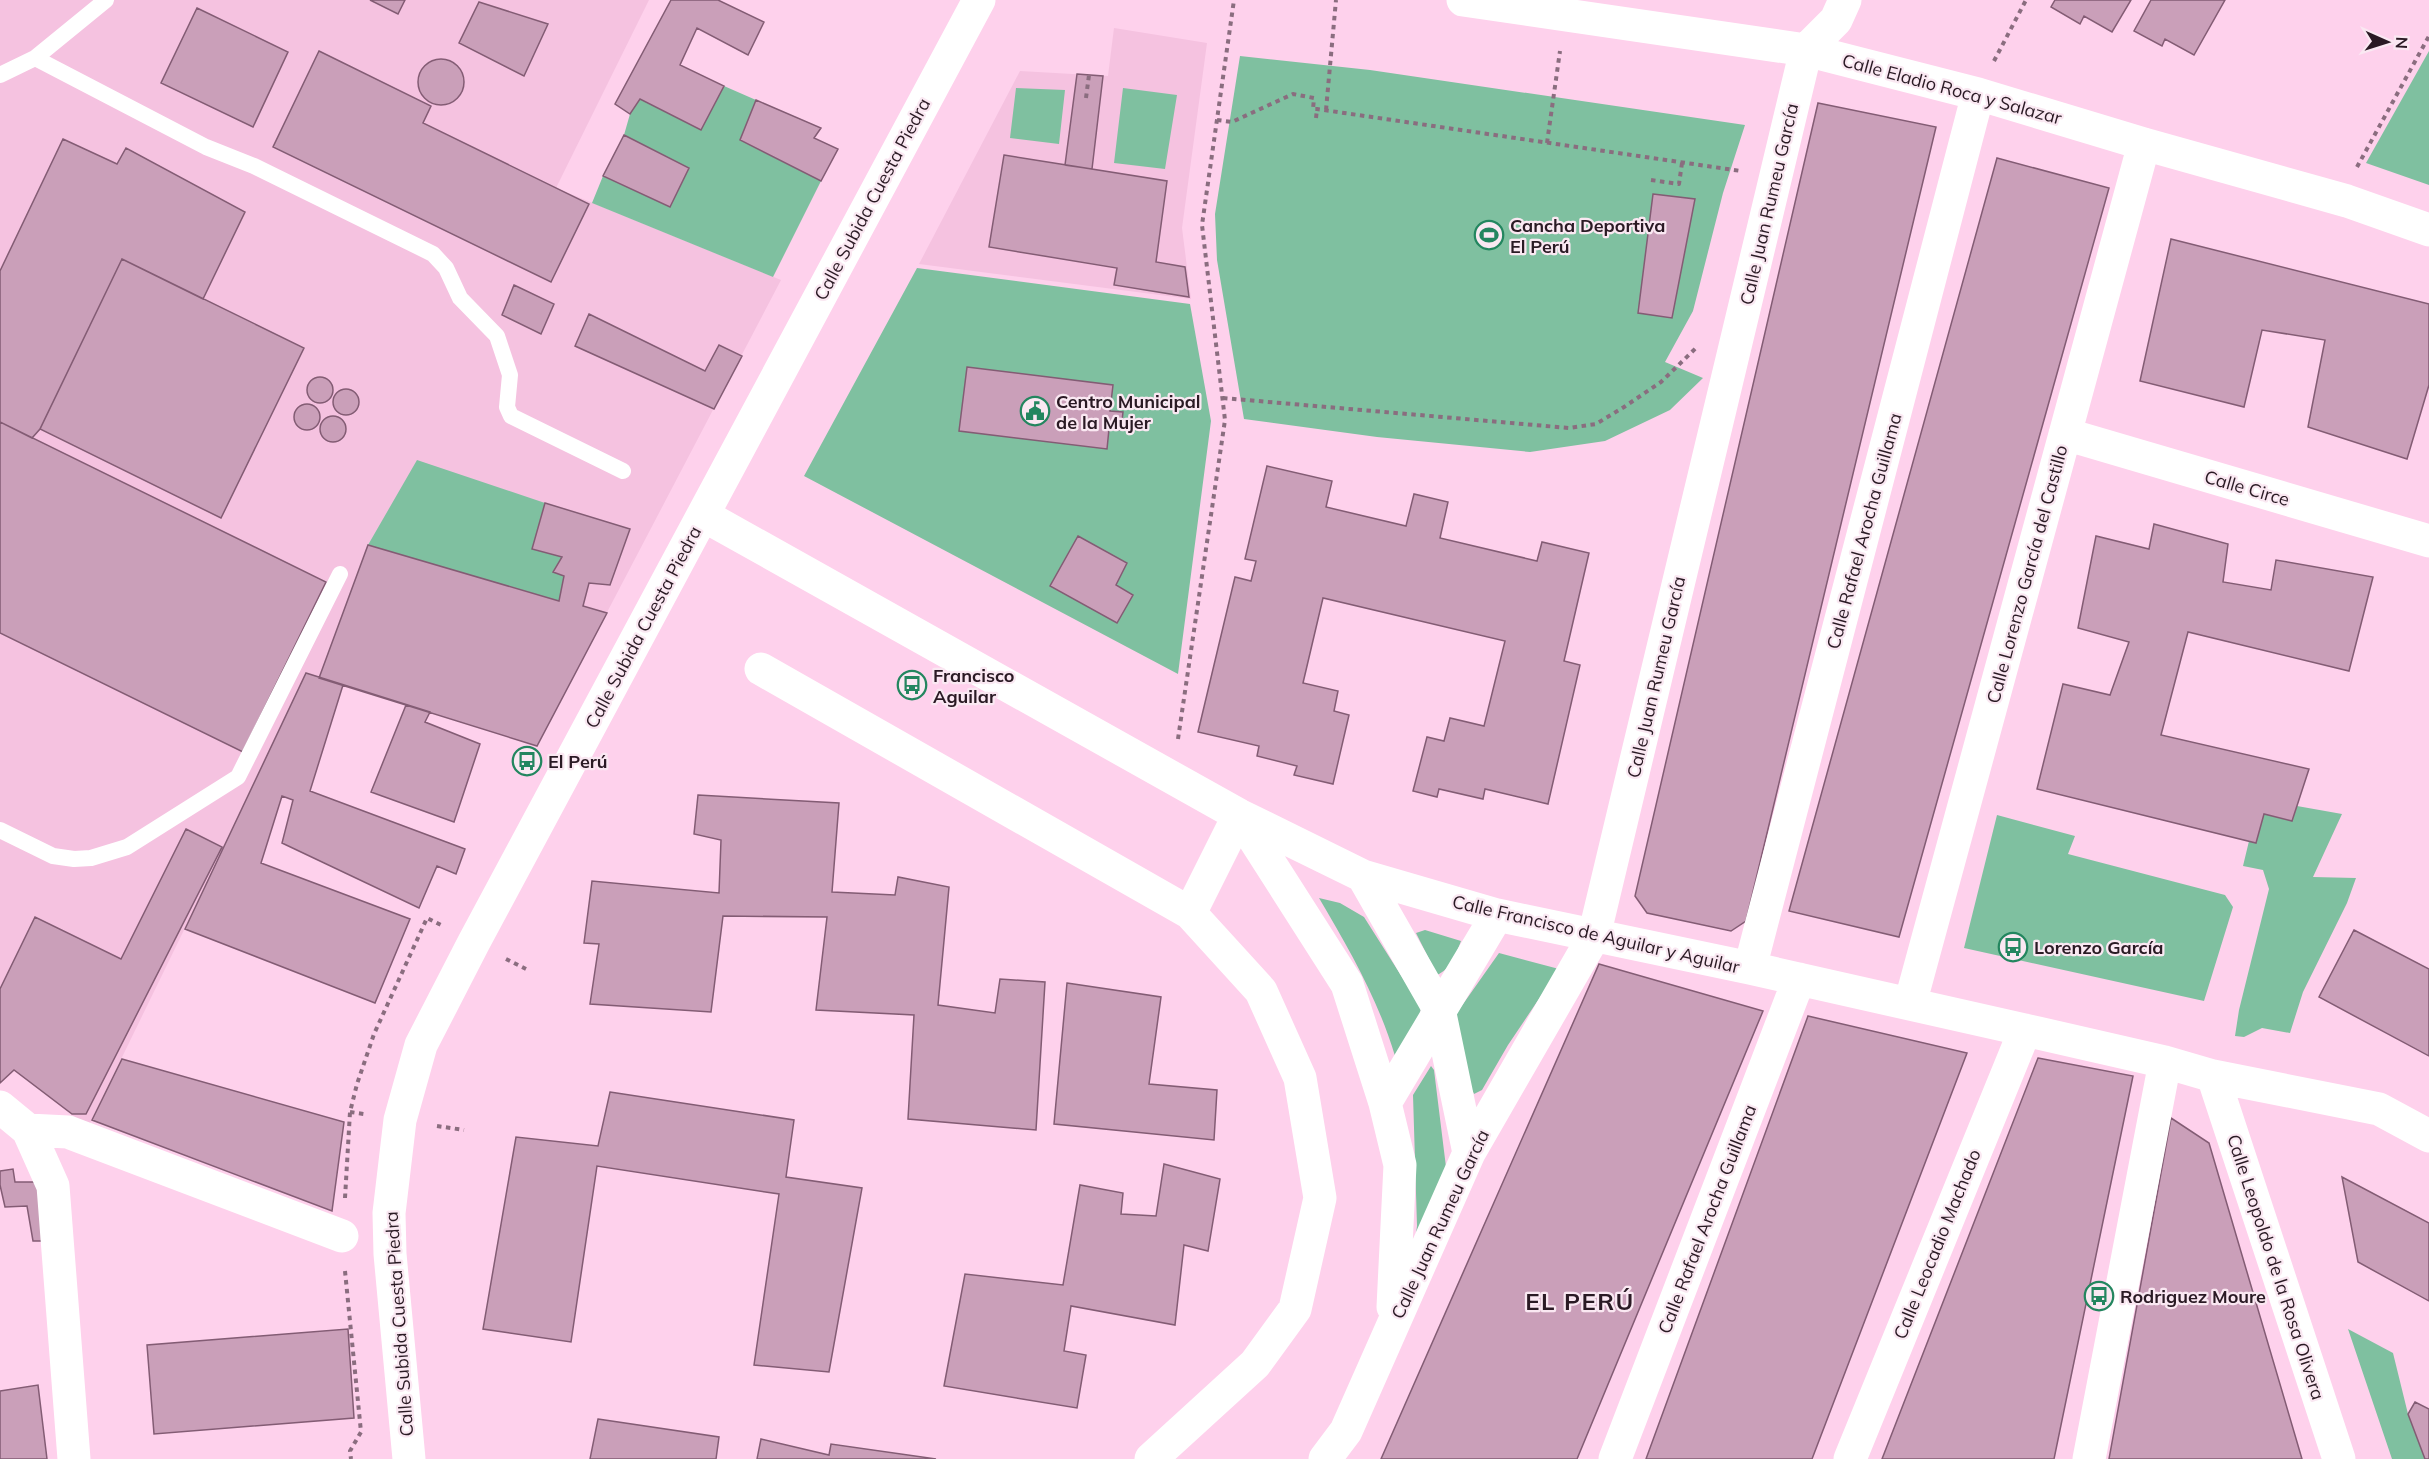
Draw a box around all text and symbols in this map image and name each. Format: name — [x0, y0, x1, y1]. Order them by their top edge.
north arrow — [2357, 12, 2417, 72]
text: N — [2392, 36, 2412, 49]
street label: Calle Eladio Roca y Salazar — [1840, 49, 2065, 130]
street label: Calle Subida Cuesta Piedra — [809, 94, 935, 304]
street label: Calle Juan Rumeu García — [1735, 101, 1803, 307]
place label: Cancha Deportiva El Perú — [1510, 214, 1665, 258]
sports icon: Cancha Deportiva El Perú — [1473, 219, 1505, 251]
place label: Centro Municipal de la Mujer — [1056, 390, 1201, 434]
public building icon: Centro Municipal de la Mujer — [1019, 395, 1051, 427]
street label: Calle Rafael Arocha Guillama — [1821, 410, 1907, 652]
street label: Calle Lorenzo García del Castillo — [1981, 442, 2073, 706]
street label: Calle Circe — [2202, 465, 2292, 511]
street label: Calle Subida Cuesta Piedra — [580, 522, 706, 732]
street label: Calle Juan Rumeu García — [1622, 574, 1690, 780]
place label: Francisco Aguilar — [933, 664, 1014, 708]
bus stop icon: Francisco Aguilar — [896, 669, 928, 701]
bus stop icon: El Perú — [511, 745, 543, 777]
place label: El Perú — [548, 750, 608, 773]
street label: Calle Francisco de Aguilar y Aguilar — [1450, 890, 1742, 978]
bus stop icon: Lorenzo García — [1997, 931, 2029, 963]
place label: Lorenzo García — [2034, 936, 2164, 959]
street label: Calle Rafael Arocha Guillama — [1653, 1101, 1761, 1337]
street label: Calle Juan Rumeu García — [1386, 1126, 1494, 1322]
street label: Calle Leopoldo de la Rosa Olivera — [2222, 1131, 2330, 1403]
street label: Calle Leocadio Machado — [1888, 1146, 1986, 1342]
street label: Calle Subida Cuesta Piedra — [380, 1211, 418, 1437]
bus stop icon: Rodriguez Moure — [2083, 1280, 2115, 1312]
place label: Rodriguez Moure — [2120, 1285, 2266, 1308]
district label: EL PERÚ — [1525, 1286, 1635, 1316]

